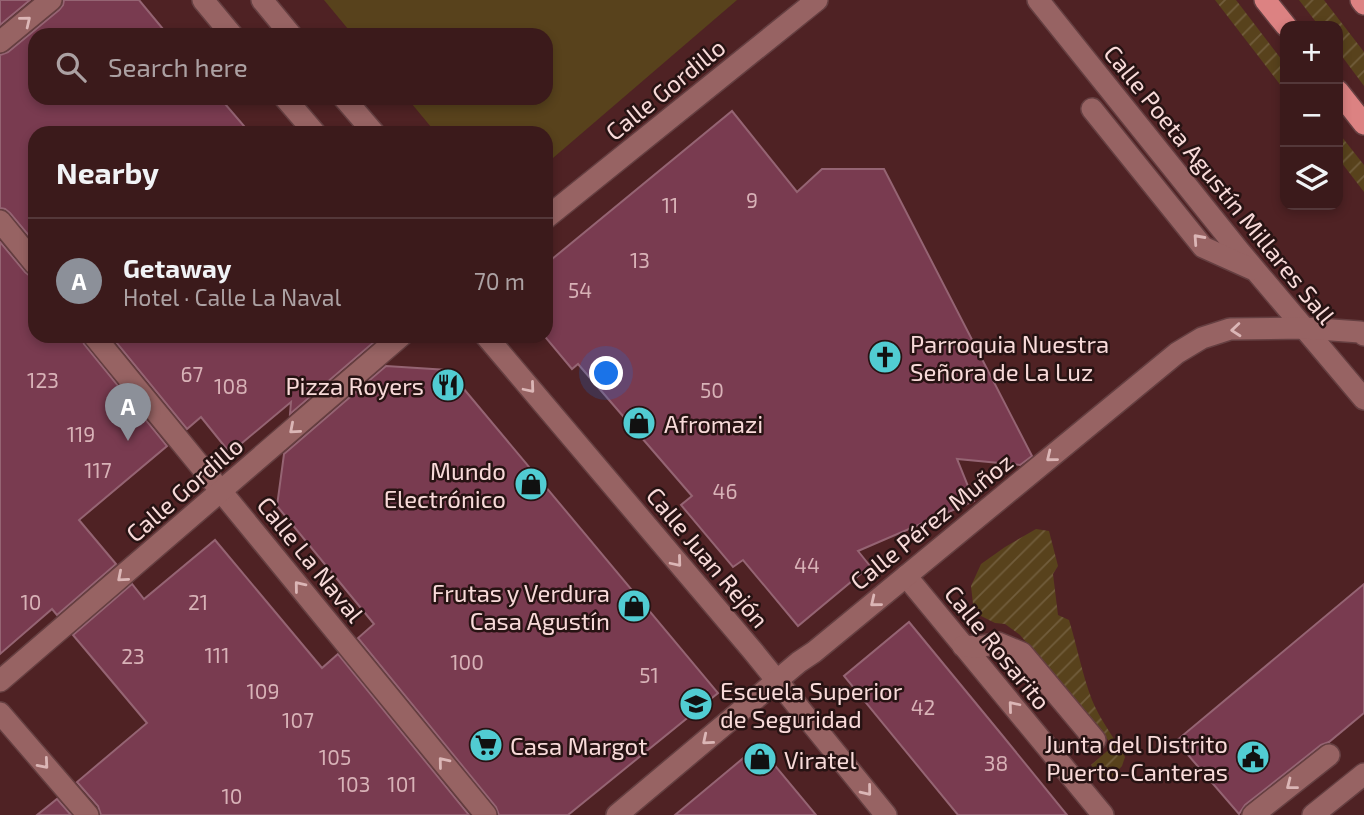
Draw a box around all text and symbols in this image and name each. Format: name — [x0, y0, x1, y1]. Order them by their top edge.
one-way arrow — [17, 17, 30, 29]
map controls — [1280, 21, 1343, 210]
button: + — [1280, 21, 1343, 84]
search box — [28, 28, 553, 105]
street label: Calle Gordillo — [600, 32, 730, 146]
street label: Calle Poeta Agustín Millares Sall — [1098, 39, 1342, 329]
icon: search — [52, 48, 90, 86]
text: Search here — [108, 51, 248, 82]
button: − — [1280, 84, 1343, 147]
button: layers — [1280, 147, 1343, 210]
text: Nearby — [56, 154, 159, 190]
house number: 9 — [746, 187, 758, 212]
house number: 11 — [662, 192, 678, 217]
one-way arrow — [1194, 234, 1206, 247]
house number: 13 — [630, 247, 650, 272]
text: Getaway — [123, 252, 231, 283]
text: A — [71, 267, 87, 295]
text: 70 m — [474, 267, 525, 295]
house number: 54 — [568, 277, 592, 302]
text: Hotel · Calle La Naval — [123, 283, 341, 311]
one-way arrow — [1230, 322, 1241, 337]
place label: Parroquia Nuestra Señora de La Luz — [910, 329, 1109, 386]
church icon: Parroquia Nuestra Señora de La Luz — [866, 338, 904, 376]
your location — [589, 356, 623, 390]
house number: 67 — [181, 361, 204, 386]
restaurant icon: Pizza Royers — [429, 366, 467, 404]
house number: 123 — [27, 367, 59, 392]
place label: Pizza Royers — [285, 371, 424, 400]
house number: 108 — [214, 373, 248, 398]
house number: 50 — [700, 377, 724, 402]
one-way arrow — [522, 380, 534, 393]
pin: A — [105, 383, 151, 441]
shop icon: Afromazi — [620, 404, 658, 442]
place label: Afromazi — [664, 409, 763, 438]
house number: 119 — [67, 421, 95, 446]
one-way arrow — [289, 421, 302, 433]
street label: Calle Gordillo — [120, 430, 248, 548]
street label: Calle Pérez Muñoz — [844, 447, 1018, 595]
one-way arrow — [1047, 449, 1060, 461]
place label: Mundo Electrónico — [384, 456, 506, 513]
house number: 117 — [84, 457, 112, 482]
shop icon: Mundo Electrónico — [512, 465, 550, 503]
house number: 46 — [713, 478, 737, 503]
street label: Calle Juan Rejón — [641, 481, 775, 633]
street label: Calle La Naval — [252, 490, 370, 628]
house number: 44 — [794, 552, 820, 577]
one-way arrow — [669, 553, 681, 566]
one-way arrow — [117, 569, 130, 581]
place label: Frutas y Verdura Casa Agustín — [432, 578, 610, 635]
street label: Calle Rosarito — [939, 579, 1057, 715]
one-way arrow — [295, 581, 307, 594]
shop icon: Frutas y Verdura Casa Agustín — [615, 587, 653, 625]
house number: 10 — [20, 589, 42, 614]
house number: 21 — [188, 589, 208, 614]
one-way arrow — [871, 593, 883, 606]
house number: 111 — [204, 642, 230, 667]
house number: 23 — [121, 643, 145, 668]
house number: 100 — [450, 649, 484, 674]
house number: 51 — [639, 662, 659, 687]
place label: Escuela Superior de Seguridad — [720, 676, 903, 733]
house number: 109 — [246, 678, 280, 703]
school or university icon: Escuela Superior de Seguridad — [677, 685, 715, 723]
house number: 42 — [911, 694, 935, 719]
one-way arrow — [1009, 701, 1021, 714]
house number: 107 — [282, 707, 314, 732]
supermarket icon: Casa Margot — [467, 726, 505, 764]
place label: Junta del Distrito Puerto-Canteras — [1044, 729, 1228, 786]
place label: Casa Margot — [510, 731, 647, 760]
one-way arrow — [702, 732, 714, 745]
public building icon: Junta del Distrito Puerto-Canteras — [1234, 738, 1272, 776]
shop icon: Viratel — [741, 740, 779, 778]
house number: 105 — [319, 744, 351, 769]
place label: Viratel — [784, 745, 857, 774]
house number: 38 — [984, 750, 1008, 775]
one-way arrow — [36, 756, 48, 769]
one-way arrow — [439, 758, 451, 771]
house number: 103 — [338, 771, 370, 796]
house number: 101 — [387, 771, 417, 796]
one-way arrow — [1286, 776, 1298, 789]
house number: 10 — [221, 783, 243, 808]
one-way arrow — [859, 783, 871, 796]

